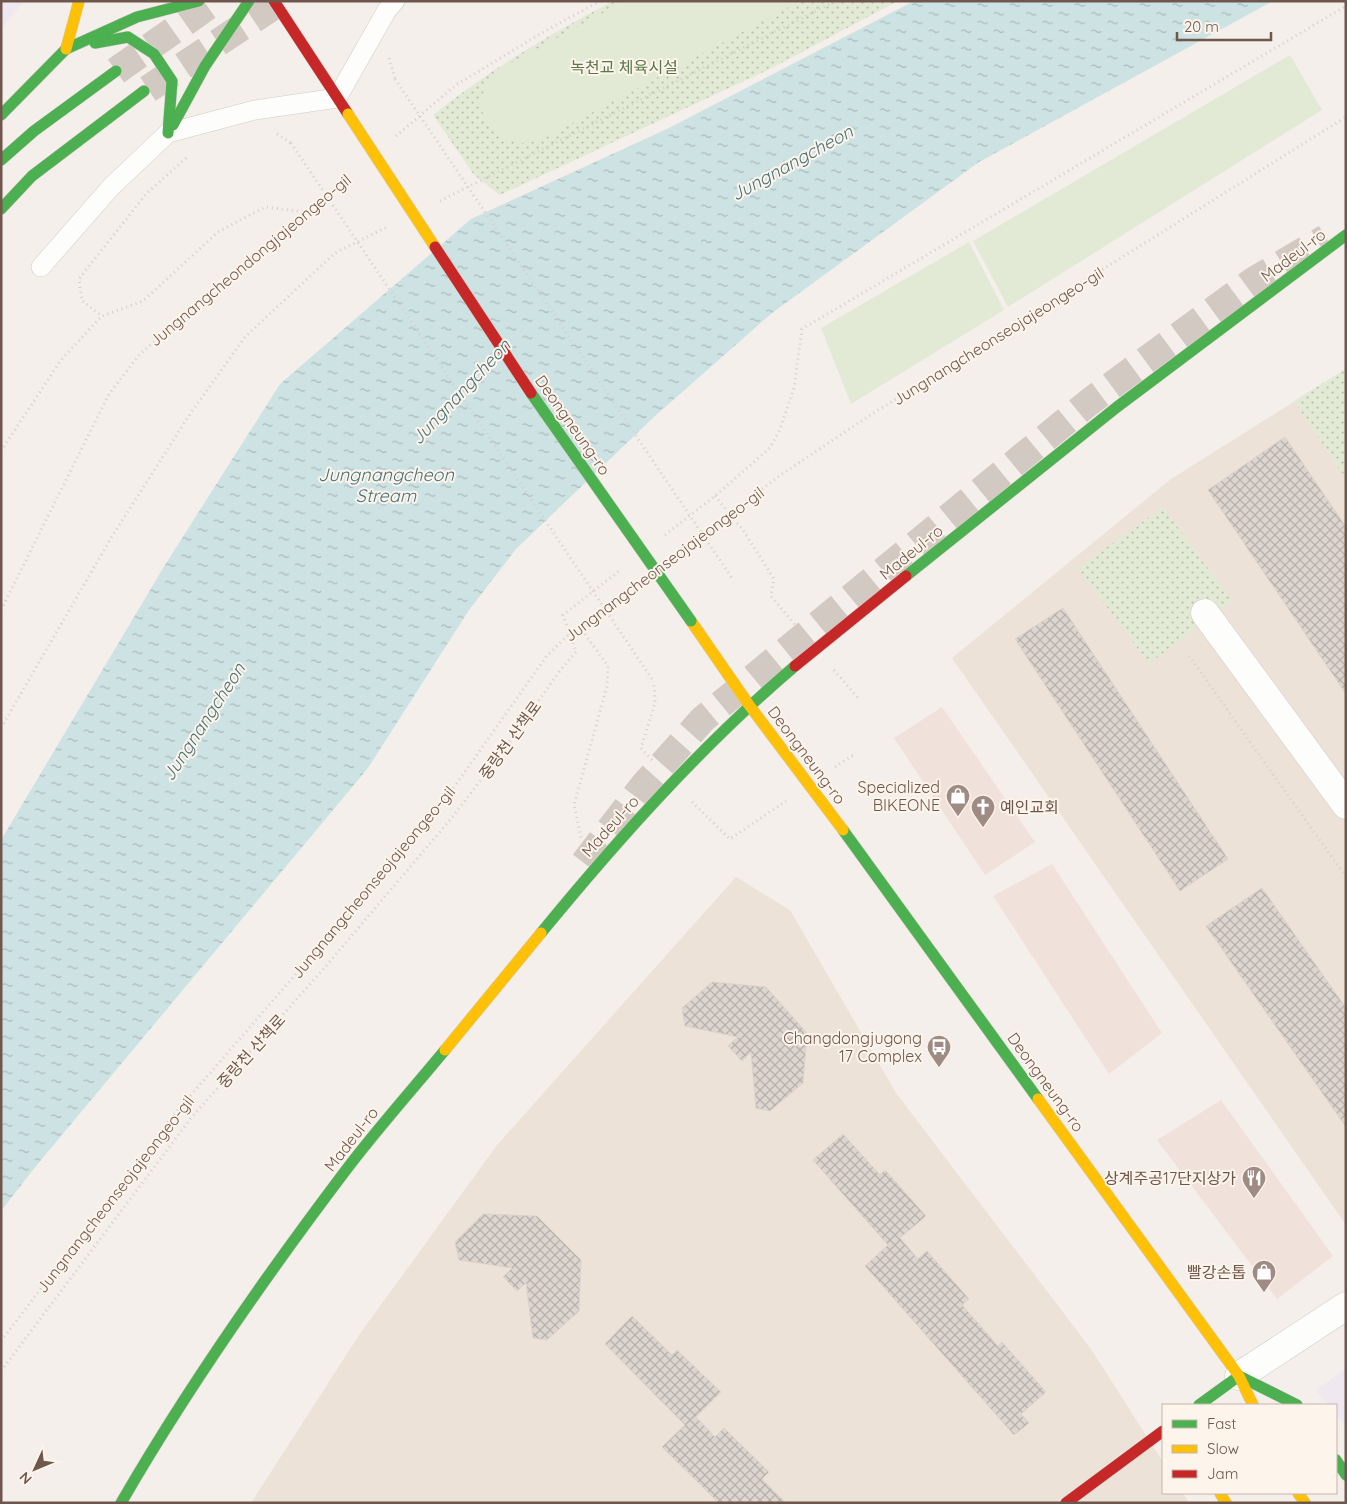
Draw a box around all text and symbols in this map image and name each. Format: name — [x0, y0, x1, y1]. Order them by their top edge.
scale bar — [1177, 10, 1271, 42]
text: 20 m — [1184, 17, 1219, 36]
park label: 녹천교 체육시설 — [570, 57, 678, 77]
water label: Jungnangcheon — [727, 119, 857, 206]
street label: Jungnangcheondongjajeongeo-gil — [145, 170, 355, 350]
street label: Madeul-ro — [1257, 224, 1329, 286]
street label: Jungnangcheonseojajeongeo-gil — [889, 263, 1107, 409]
water label: Jungnangcheon — [406, 334, 516, 449]
street label: Deongneung-ro — [531, 371, 615, 479]
water label: Jungnangcheon Stream — [318, 463, 454, 507]
street label: Jungnangcheonseojajeongeo-gil — [560, 482, 768, 646]
street label: Madeul-ro — [875, 520, 947, 584]
water label: Jungnangcheon — [157, 658, 251, 785]
street label: 중랑천 산책로 — [475, 696, 545, 783]
street label: Deongneung-ro — [764, 702, 850, 808]
place label: Specialized BIKEONE — [858, 777, 940, 815]
street label: Jungnangcheonseojajeongeo-gil — [287, 782, 459, 982]
shop icon: Specialized BIKEONE — [945, 783, 971, 817]
street label: Madeul-ro — [577, 791, 643, 861]
church icon: 예인교회 — [970, 794, 996, 828]
place label: 예인교회 — [1000, 797, 1059, 817]
street label: 중랑천 산책로 — [213, 1010, 290, 1092]
place label: Changdongjugong 17 Complex — [783, 1028, 922, 1066]
street label: Deongneung-ro — [1003, 1028, 1089, 1136]
bus stop icon: Changdongjugong 17 Complex — [926, 1034, 952, 1068]
street label: Jungnangcheonseojajeongeo-gil — [32, 1091, 198, 1297]
street label: Madeul-ro — [320, 1103, 382, 1175]
restaurant icon: 상계주공17단지상가 — [1241, 1165, 1267, 1199]
place label: 상계주공17단지상가 — [1104, 1168, 1236, 1188]
shop icon: 빨강손톱 — [1251, 1259, 1277, 1293]
place label: 빨강손톱 — [1187, 1262, 1246, 1282]
legend — [1162, 1404, 1337, 1494]
text: Fast — [1207, 1414, 1236, 1433]
text: Slow — [1207, 1439, 1239, 1458]
north arrow — [10, 1444, 60, 1494]
text: Jam — [1207, 1464, 1238, 1483]
text: N — [16, 1468, 36, 1488]

